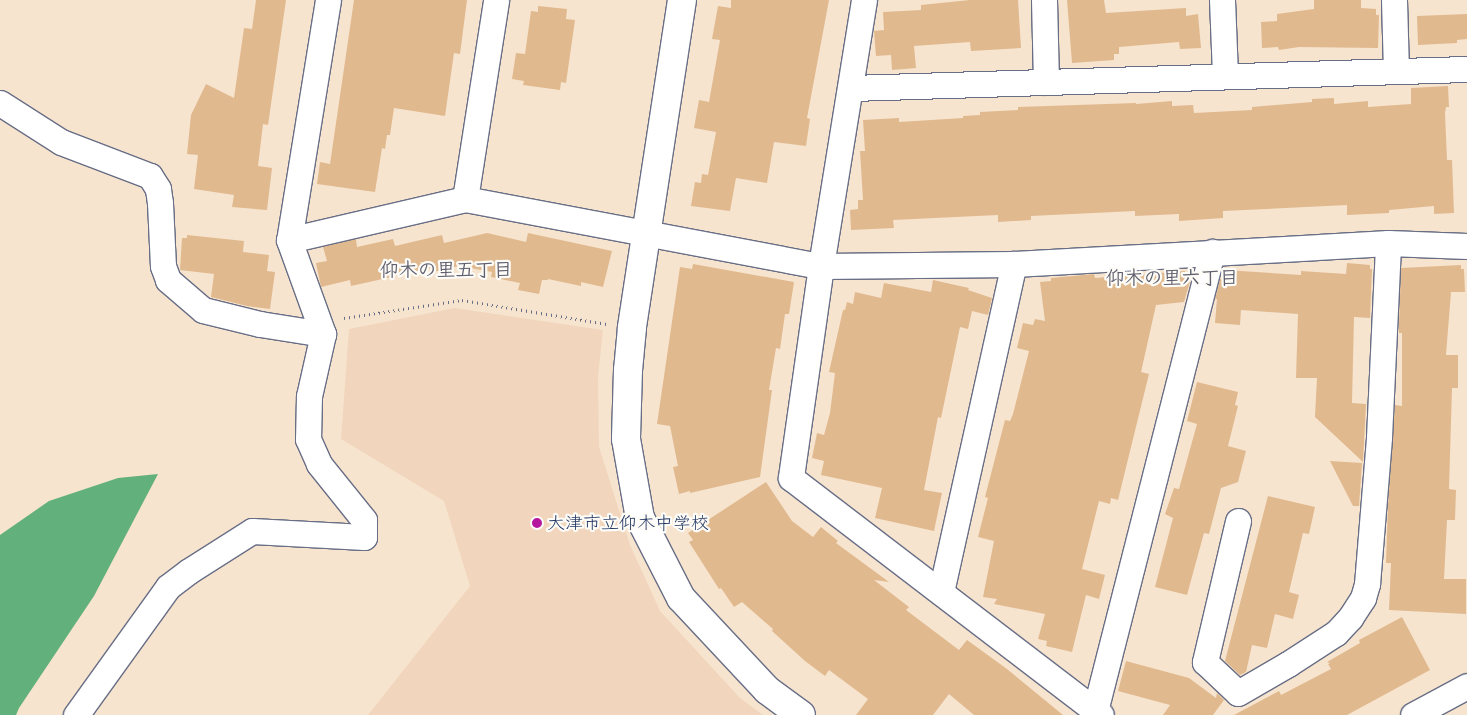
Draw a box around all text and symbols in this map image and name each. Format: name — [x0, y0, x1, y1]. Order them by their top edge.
district label: 仰木の里五丁目 — [380, 259, 512, 281]
district label: 仰木の里六丁目 — [1106, 267, 1238, 289]
place label: 大津市立仰木中学校 — [547, 512, 709, 534]
marker: 大津市立仰木中学校 — [531, 517, 543, 529]

